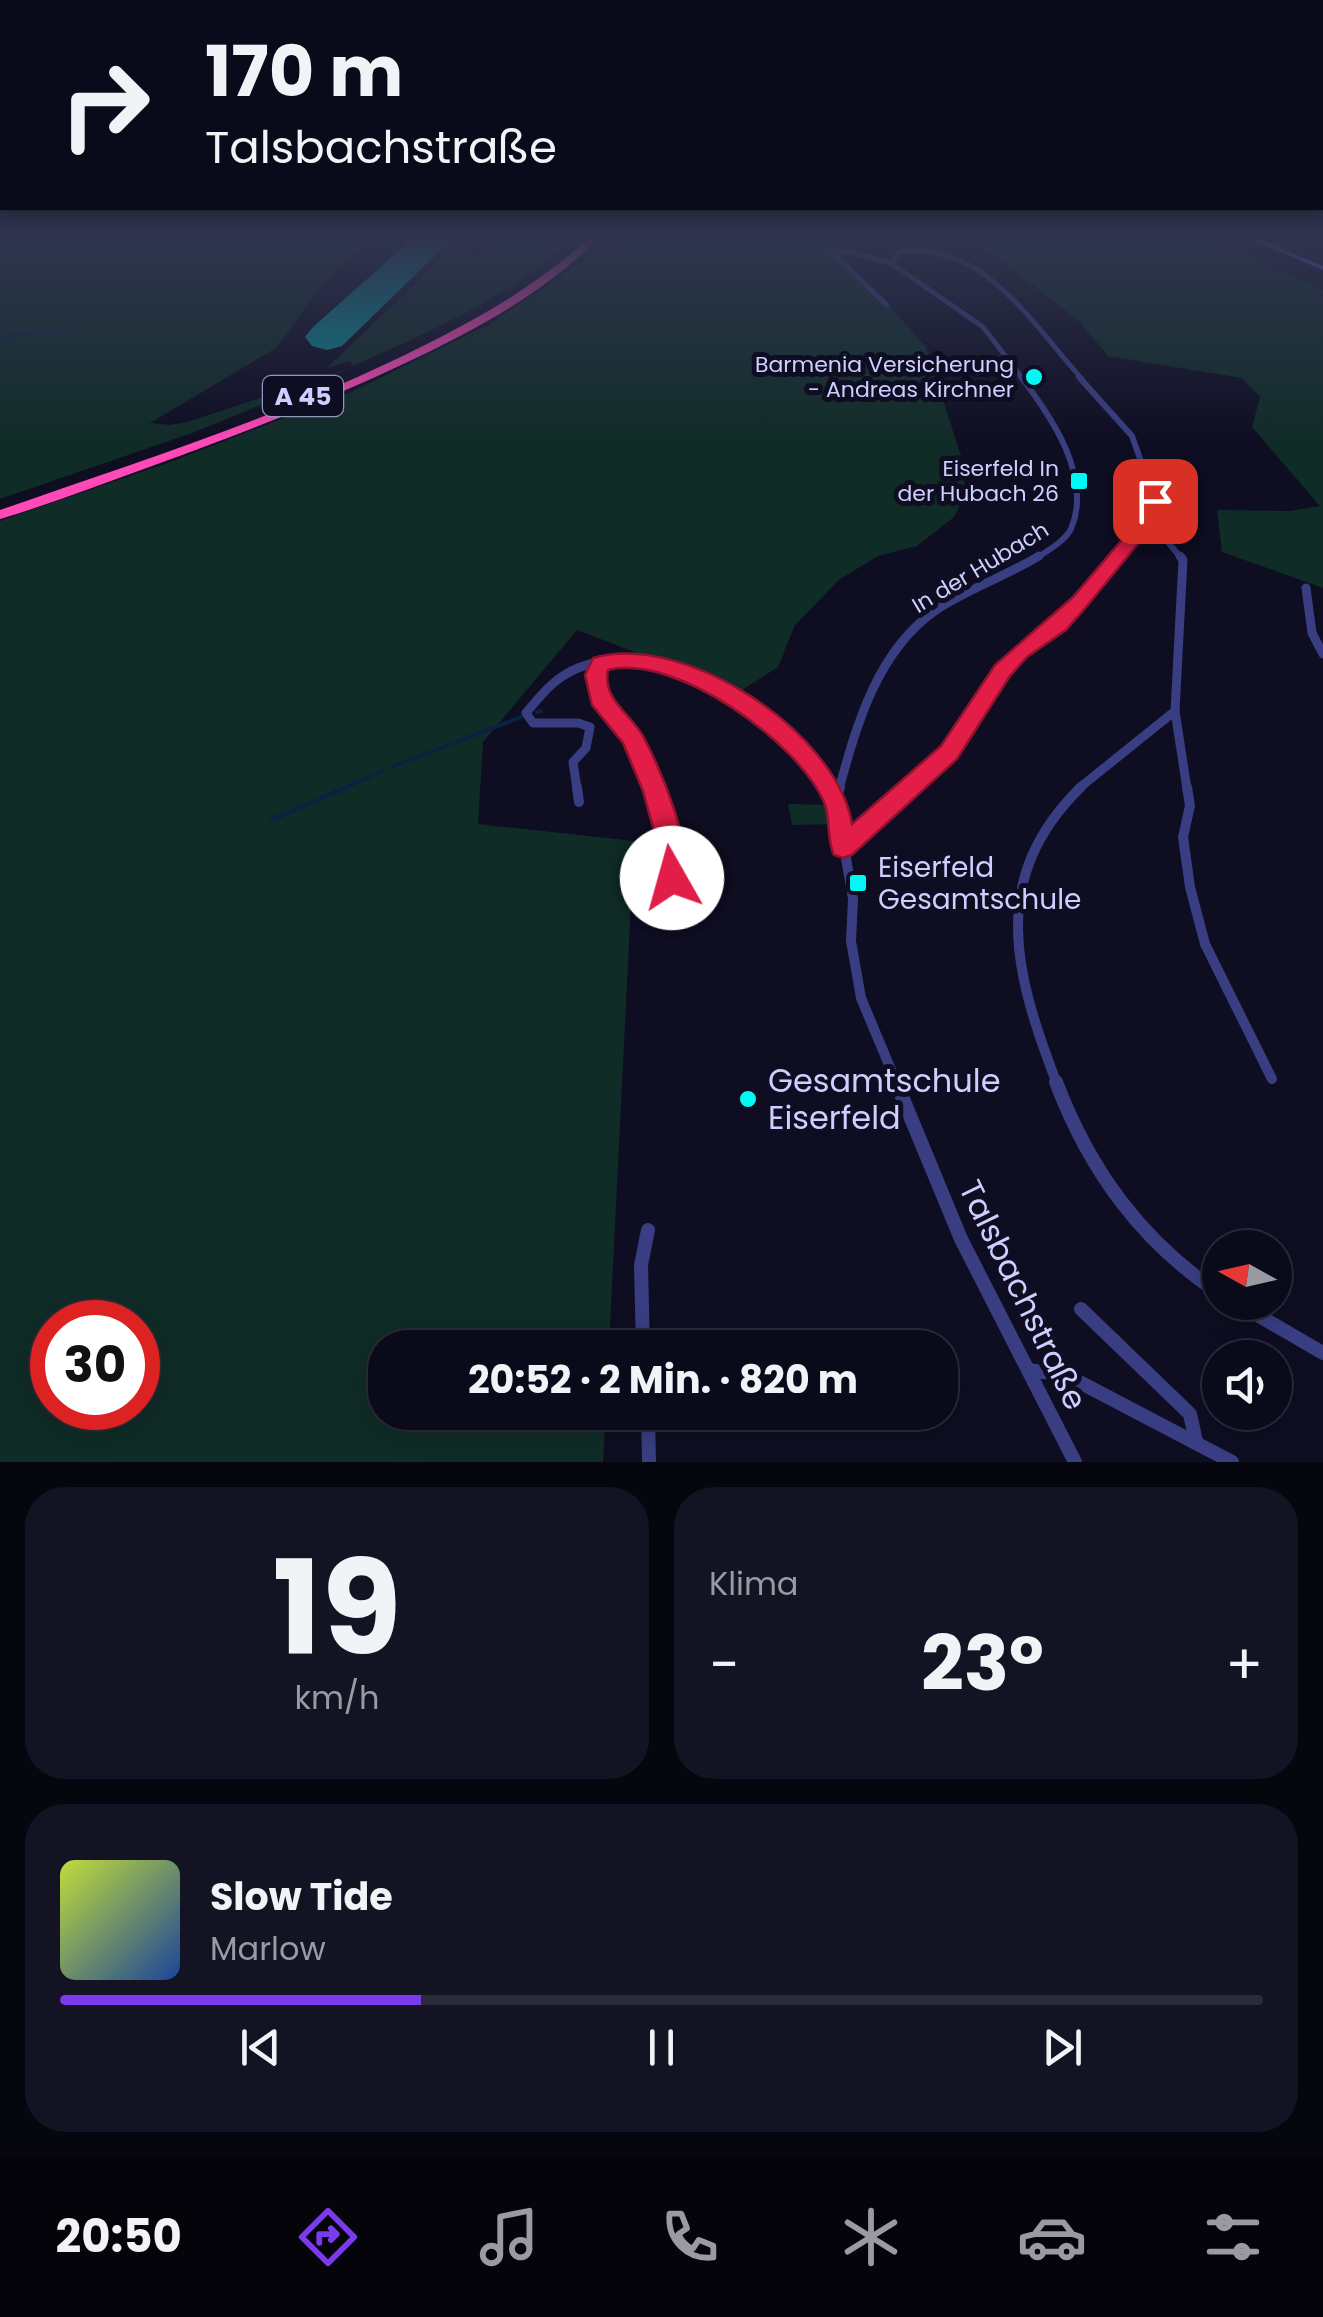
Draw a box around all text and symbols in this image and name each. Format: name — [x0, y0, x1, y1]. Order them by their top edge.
text: 170 m — [205, 22, 403, 121]
icon: right — [40, 40, 170, 170]
text: Talsbachstraße — [205, 116, 557, 179]
place label: Barmenia Versicherung - Andreas Kirchner — [755, 349, 1014, 405]
marker: Barmenia Versicherung - Andreas Kirchner — [1023, 366, 1045, 388]
road number: A 45 — [263, 376, 343, 416]
place label: Eiserfeld In der Hubach 26 — [897, 453, 1059, 509]
pin — [1113, 459, 1198, 544]
marker: Eiserfeld In der Hubach 26 — [1068, 470, 1090, 492]
icon: arrive — [1128, 474, 1183, 529]
street label: In der Hubach — [906, 514, 1054, 620]
position arrow — [620, 826, 724, 930]
place label: Eiserfeld Gesamtschule — [878, 848, 1081, 919]
marker: Eiserfeld Gesamtschule — [847, 872, 869, 894]
place label: Gesamtschule Eiserfeld — [768, 1058, 1000, 1140]
marker: Gesamtschule Eiserfeld — [737, 1088, 759, 1110]
street label: Talsbachstraße — [948, 1172, 1099, 1417]
north arrow — [1202, 1230, 1292, 1320]
map controls — [1202, 1230, 1292, 1430]
speed limit sign: 30 — [30, 1300, 160, 1430]
button: sound — [1202, 1340, 1292, 1430]
text: 20:52 · 2 Min. · 820 m — [468, 1353, 858, 1406]
text: 19 — [273, 1517, 401, 1700]
text: Klima — [709, 1561, 799, 1606]
text: 23° — [921, 1611, 1044, 1716]
text: − — [709, 1626, 739, 1703]
text: + — [1225, 1626, 1263, 1703]
text: km/h — [294, 1675, 380, 1720]
text: Slow Tide — [210, 1870, 393, 1923]
text: Marlow — [210, 1926, 326, 1971]
icon: previous — [233, 2020, 288, 2075]
icon: pause — [634, 2020, 689, 2075]
icon: next — [1035, 2020, 1090, 2075]
icon: directions — [293, 2202, 363, 2272]
icon: music — [474, 2202, 544, 2272]
icon: phone — [655, 2202, 725, 2272]
icon: climate — [836, 2202, 906, 2272]
icon: car — [1017, 2202, 1087, 2272]
icon: filters — [1198, 2202, 1268, 2272]
text: 20:50 — [55, 2205, 182, 2268]

